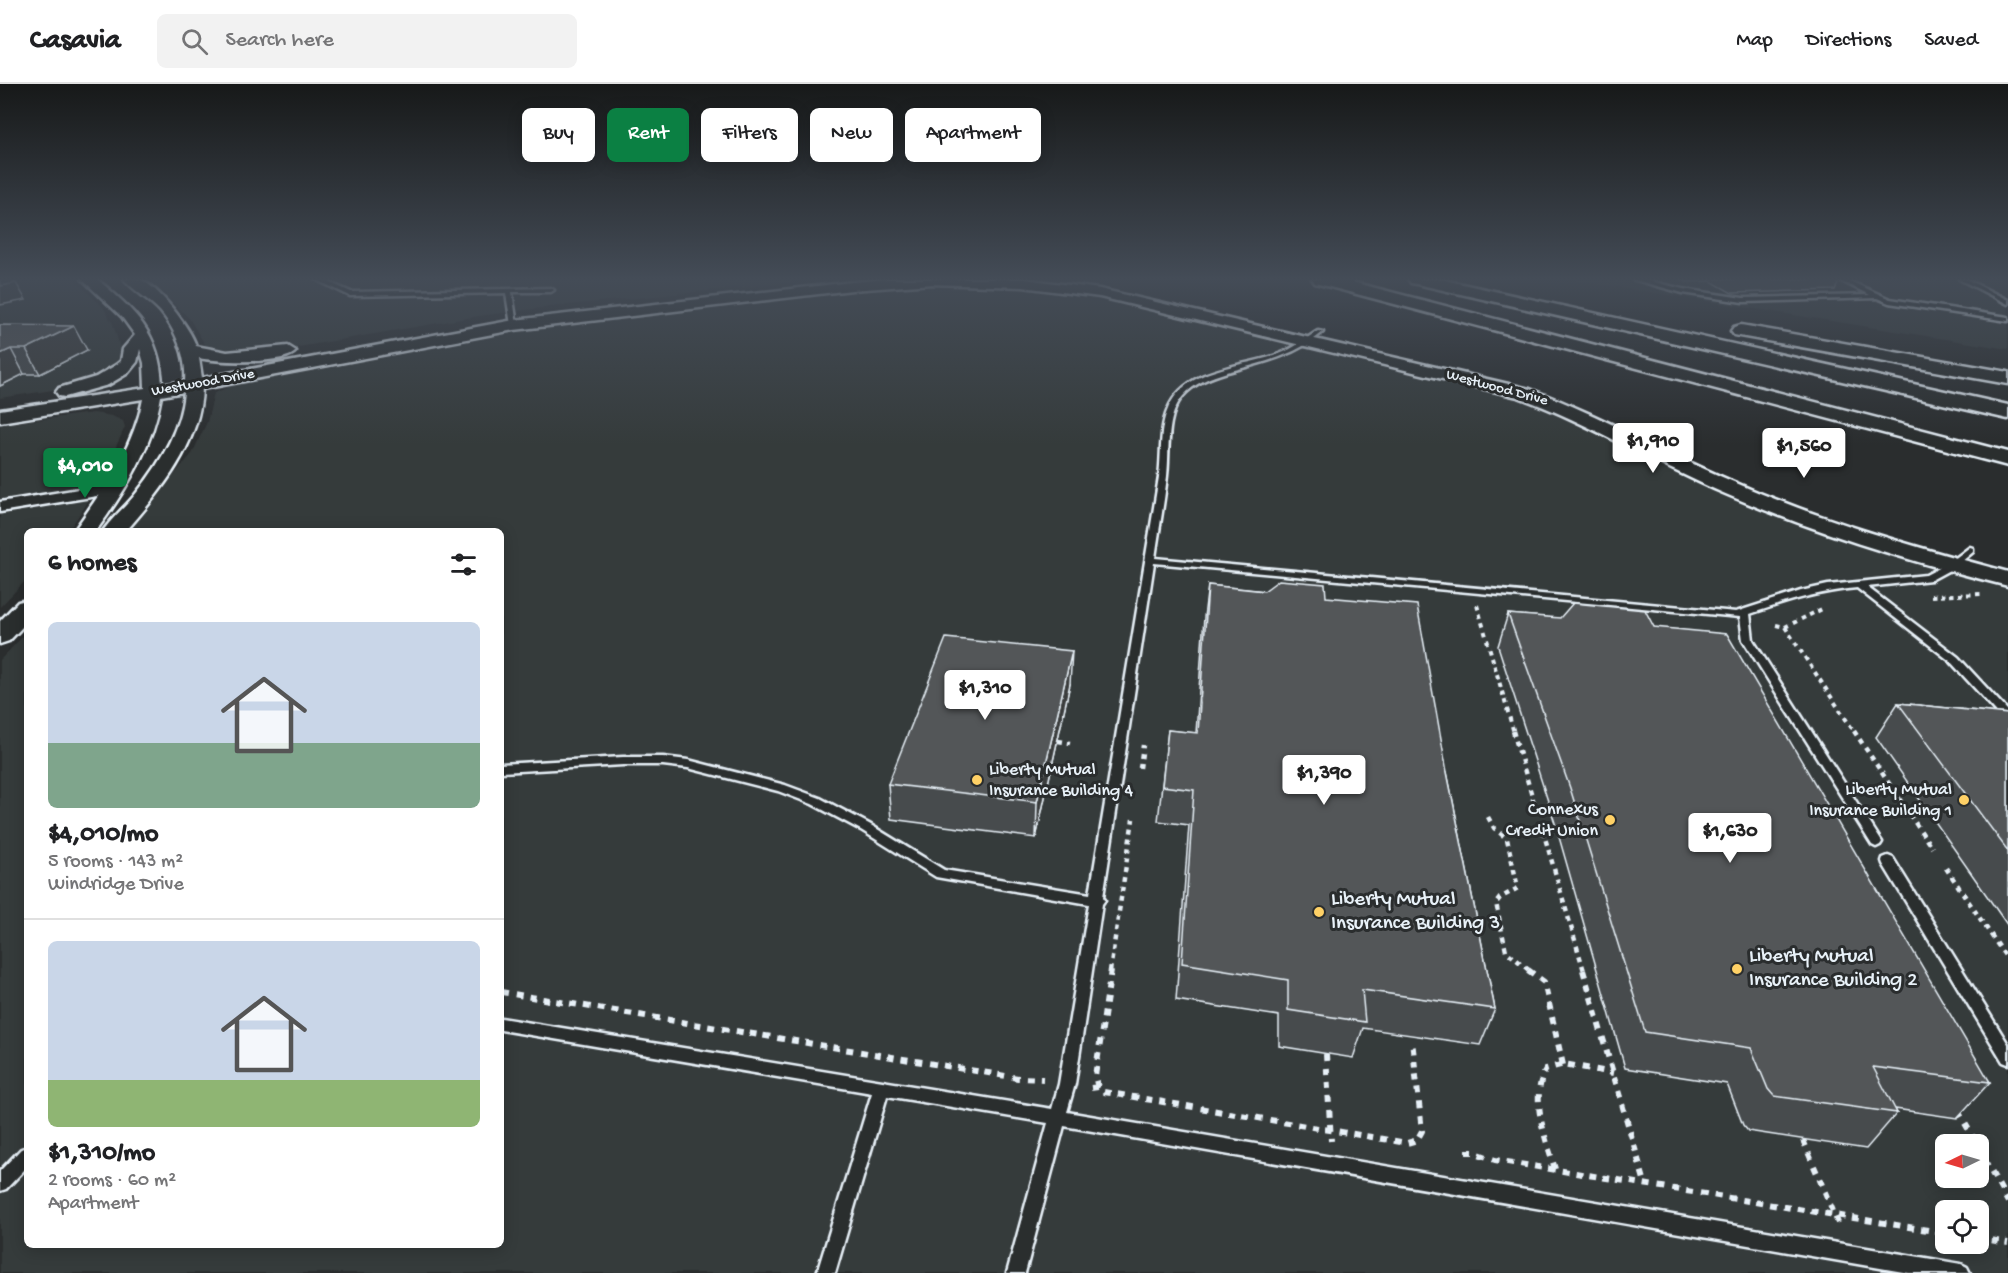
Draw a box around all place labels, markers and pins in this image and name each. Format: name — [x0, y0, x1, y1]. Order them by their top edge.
pin: $1,910 — [1604, 423, 1702, 474]
pin: $1,560 — [1755, 428, 1853, 479]
pin: $4,010 — [36, 448, 134, 499]
pin: $1,310 — [936, 670, 1034, 721]
pin: $1,390 — [1275, 755, 1373, 806]
place label: Liberty Mutual Insurance Building 4 — [989, 760, 1134, 802]
marker: Liberty Mutual Insurance Building 4 — [970, 773, 984, 787]
place label: Liberty Mutual Insurance Building 1 — [1809, 780, 1952, 822]
marker: Liberty Mutual Insurance Building 1 — [1957, 793, 1971, 807]
place label: Connexus Credit Union — [1506, 800, 1599, 842]
marker: Connexus Credit Union — [1603, 813, 1617, 827]
pin: $1,630 — [1681, 813, 1779, 864]
place label: Liberty Mutual Insurance Building 3 — [1331, 888, 1500, 937]
marker: Liberty Mutual Insurance Building 3 — [1312, 905, 1326, 919]
place label: Liberty Mutual Insurance Building 2 — [1749, 945, 1917, 994]
marker: Liberty Mutual Insurance Building 2 — [1730, 962, 1744, 976]

